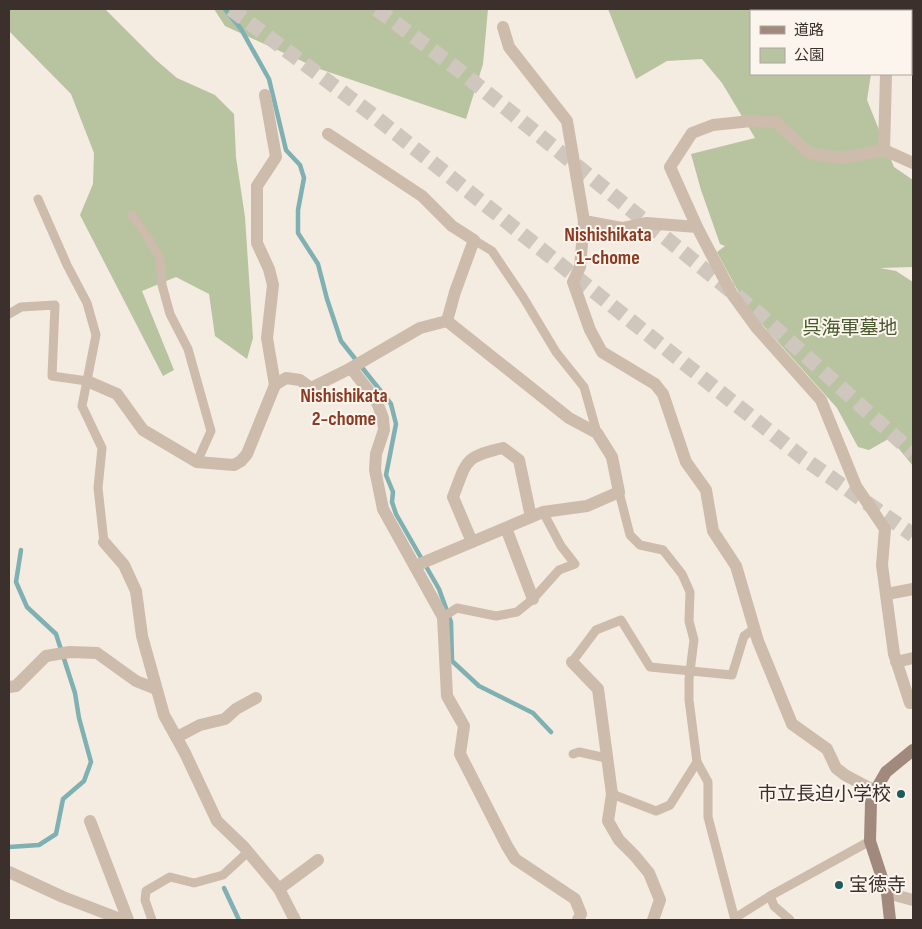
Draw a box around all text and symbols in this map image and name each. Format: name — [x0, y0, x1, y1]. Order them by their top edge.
legend — [750, 10, 912, 75]
text: 道路 — [794, 21, 824, 40]
text: 公園 — [794, 46, 824, 65]
district label: Nishishikata 1-chome — [564, 223, 652, 270]
park label: 呉海軍墓地 — [802, 317, 898, 340]
district label: Nishishikata 2-chome — [300, 384, 388, 431]
place label: 市立長迫小学校 — [758, 783, 891, 806]
marker: 市立長迫小学校 — [895, 788, 907, 800]
place label: 宝徳寺 — [849, 874, 906, 897]
marker: 宝徳寺 — [833, 879, 845, 891]

